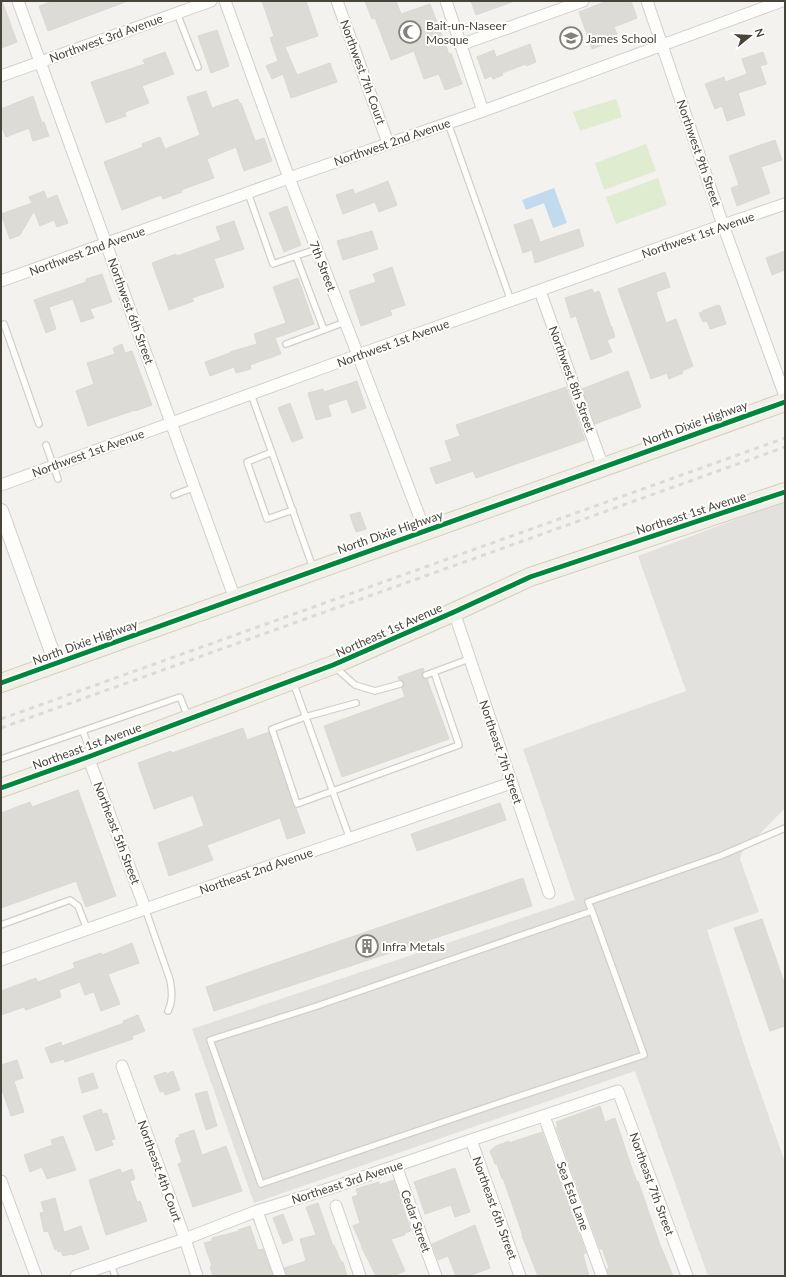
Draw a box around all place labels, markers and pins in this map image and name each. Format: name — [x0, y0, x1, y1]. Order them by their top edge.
place label: Bait-un-Naseer Mosque — [426, 18, 507, 47]
mosque icon: Bait-un-Naseer Mosque — [397, 19, 423, 45]
school or university icon: James School — [558, 25, 584, 51]
place label: James School — [586, 31, 657, 46]
building icon: Infra Metals — [354, 933, 380, 959]
place label: Infra Metals — [382, 939, 445, 954]

